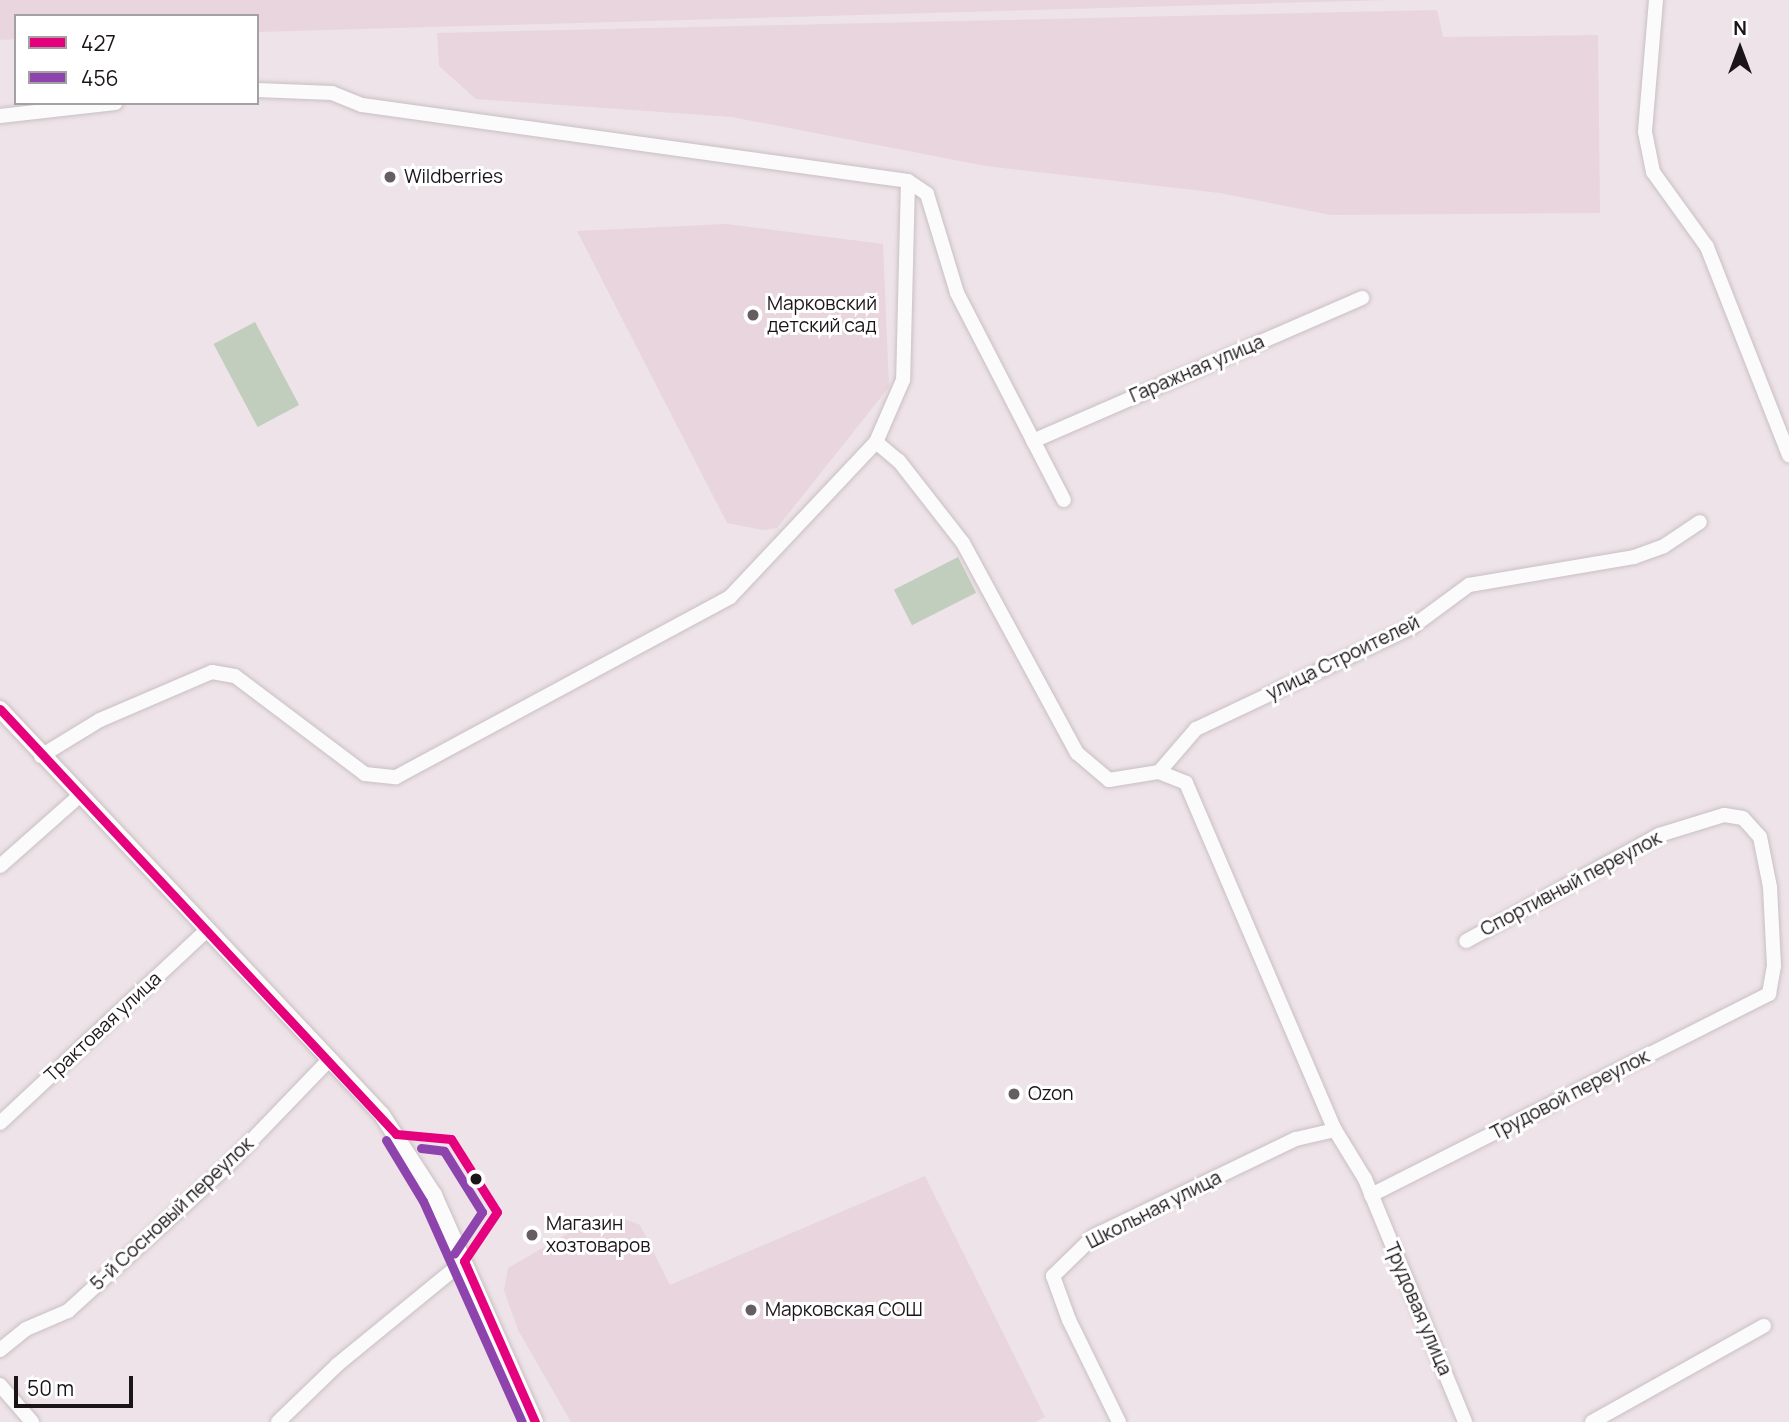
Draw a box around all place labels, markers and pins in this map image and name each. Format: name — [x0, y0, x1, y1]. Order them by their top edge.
place label: Wildberries — [404, 166, 503, 188]
marker: Wildberries — [382, 169, 398, 185]
place label: Марковский детский сад — [767, 293, 877, 337]
marker: Марковский детский сад — [745, 307, 761, 323]
place label: Ozon — [1028, 1083, 1074, 1105]
marker: Ozon — [1006, 1086, 1022, 1102]
unlabelled marker — [469, 1172, 483, 1186]
place label: Магазин хозтоваров — [546, 1213, 650, 1257]
marker: Магазин хозтоваров — [524, 1227, 540, 1243]
place label: Марковская СОШ — [765, 1299, 923, 1321]
marker: Марковская СОШ — [743, 1302, 759, 1318]

